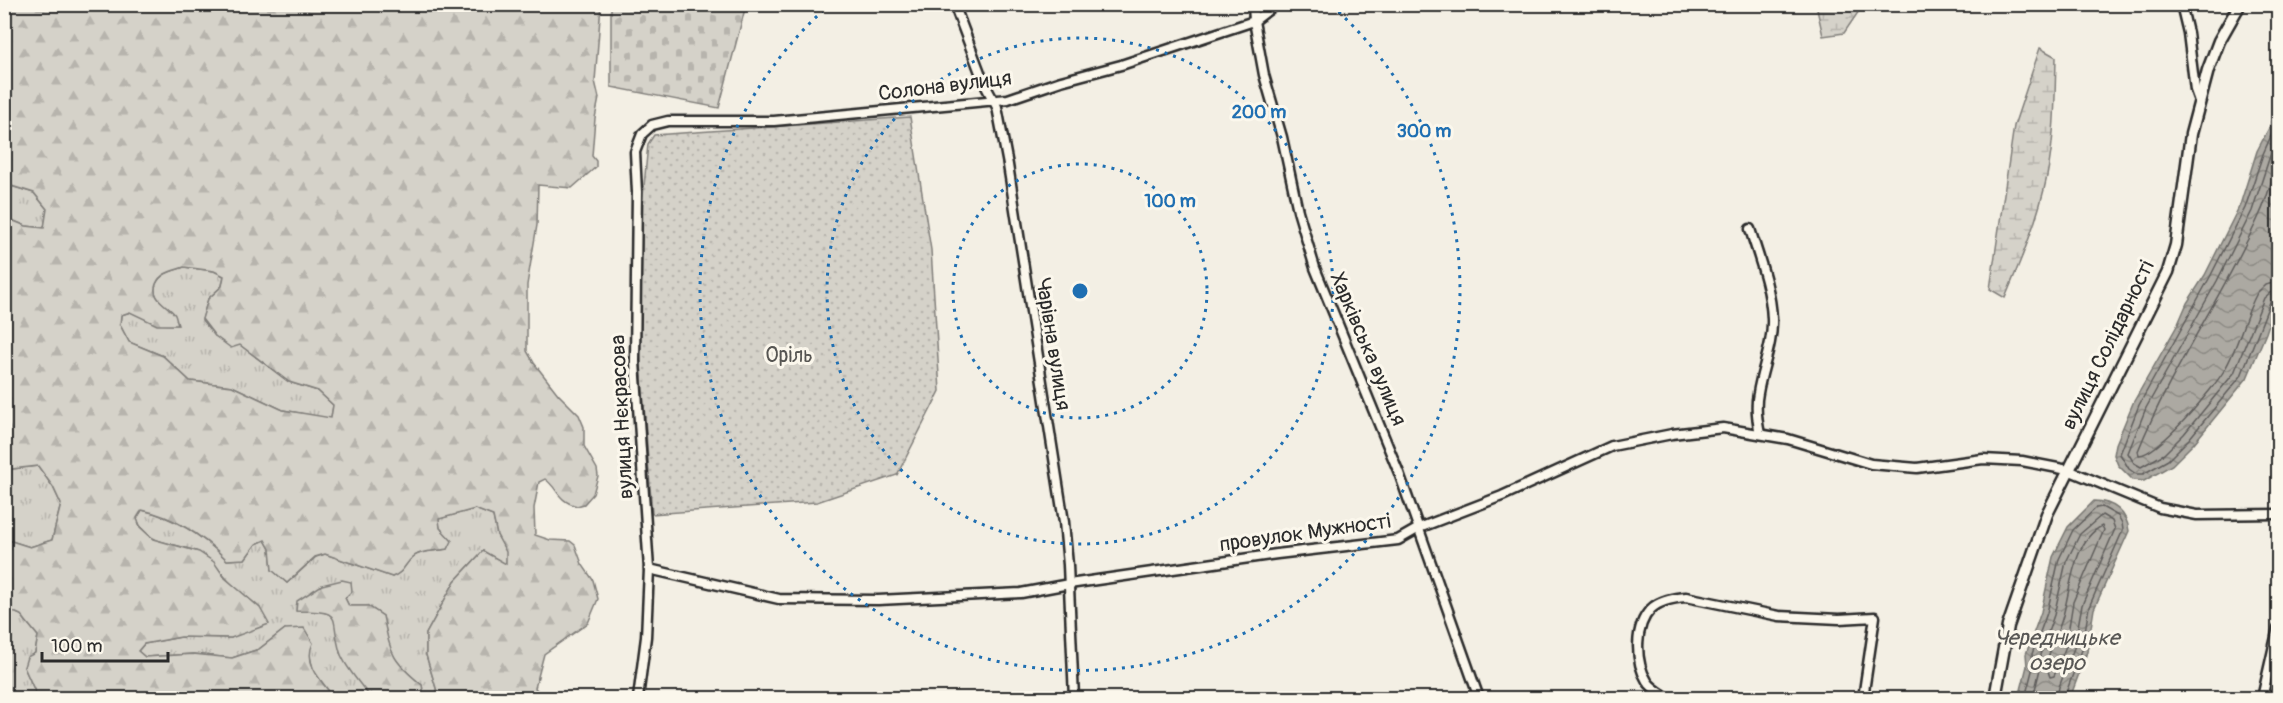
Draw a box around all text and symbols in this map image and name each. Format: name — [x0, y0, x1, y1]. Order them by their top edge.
street label: Солона вулиця — [877, 64, 1013, 108]
text: 200 m — [1232, 101, 1286, 124]
text: 300 m — [1397, 120, 1451, 143]
text: 100 m — [1144, 190, 1196, 213]
street label: вулиця Солідарності — [2055, 256, 2161, 434]
street label: Харківська вулиця — [1324, 268, 1412, 430]
street label: Чарівна вулиця — [1029, 276, 1077, 412]
centre of rings — [1070, 281, 1090, 301]
street label: вулиця Нєкрасова — [604, 334, 640, 500]
park label: Оріль — [765, 342, 813, 369]
street label: провулок Мужності — [1218, 508, 1393, 558]
water label: Чередницьке озеро — [1994, 624, 2122, 677]
scale bar — [42, 625, 168, 663]
text: 100 m — [51, 635, 103, 658]

